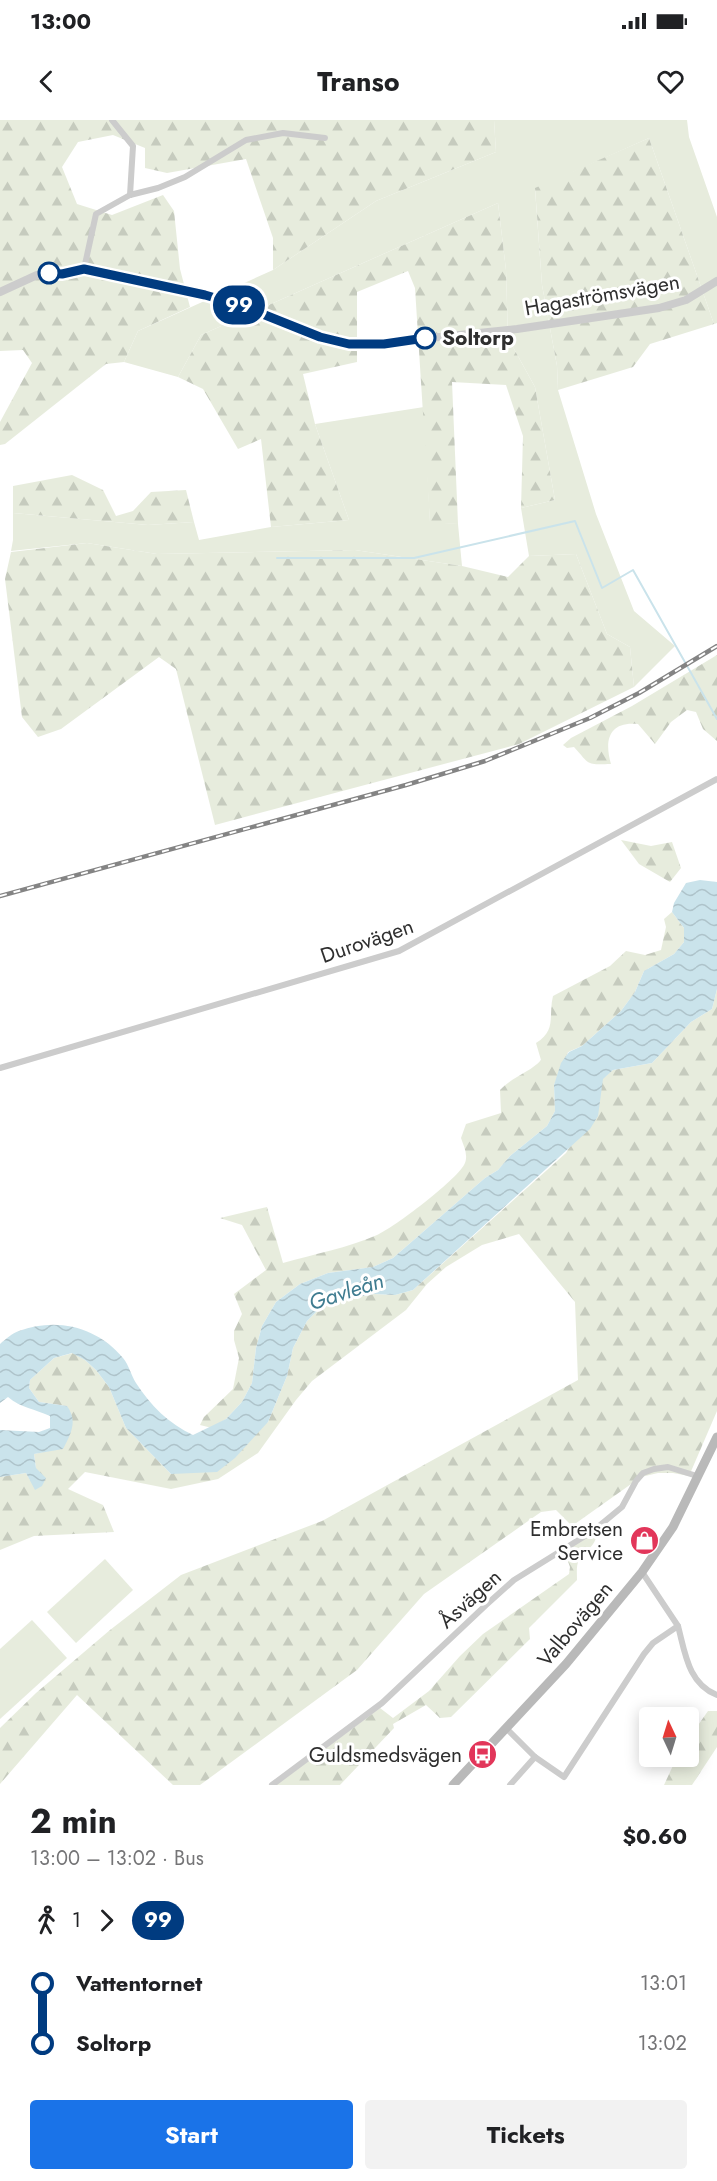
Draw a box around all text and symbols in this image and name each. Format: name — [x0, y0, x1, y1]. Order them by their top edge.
text: 13:00 — [30, 5, 91, 37]
text: Transo — [317, 62, 400, 101]
icon: back — [30, 65, 63, 98]
icon: heart — [654, 65, 687, 98]
unlabelled marker — [38, 262, 60, 284]
street label: Hagaströmsvägen — [522, 267, 682, 323]
line badge: 99 — [212, 286, 266, 324]
text: 99 — [225, 290, 253, 320]
place label: Soltorp — [442, 323, 514, 353]
marker: Soltorp — [414, 327, 436, 349]
street label: Durovägen — [316, 911, 418, 971]
water label: Gavleån — [304, 1264, 388, 1318]
place label: Embretsen Service — [530, 1514, 623, 1568]
shop icon: Embretsen Service — [628, 1525, 660, 1557]
street label: Åsvägen — [432, 1563, 508, 1635]
street label: Valbovägen — [530, 1575, 620, 1673]
north arrow — [639, 1707, 699, 1767]
map controls — [639, 1707, 699, 1767]
bus stop icon: Guldsmedsvägen — [467, 1739, 499, 1771]
place label: Guldsmedsvägen — [309, 1740, 462, 1770]
text: 2 min — [30, 1798, 117, 1845]
text: $0.60 — [622, 1820, 687, 1852]
text: 13:00 – 13:02 · Bus — [30, 1844, 204, 1873]
icon: walk — [30, 1904, 63, 1937]
icon: forward — [90, 1904, 123, 1937]
text: 99 — [144, 1905, 172, 1935]
text: 1 — [72, 1906, 81, 1935]
text: Vattentornet — [76, 1967, 202, 1999]
text: 13:01 — [640, 1969, 687, 1998]
text: Soltorp — [76, 2027, 151, 2059]
text: 13:02 — [638, 2029, 687, 2058]
button: Start — [30, 2100, 353, 2169]
button: Tickets — [365, 2100, 687, 2169]

